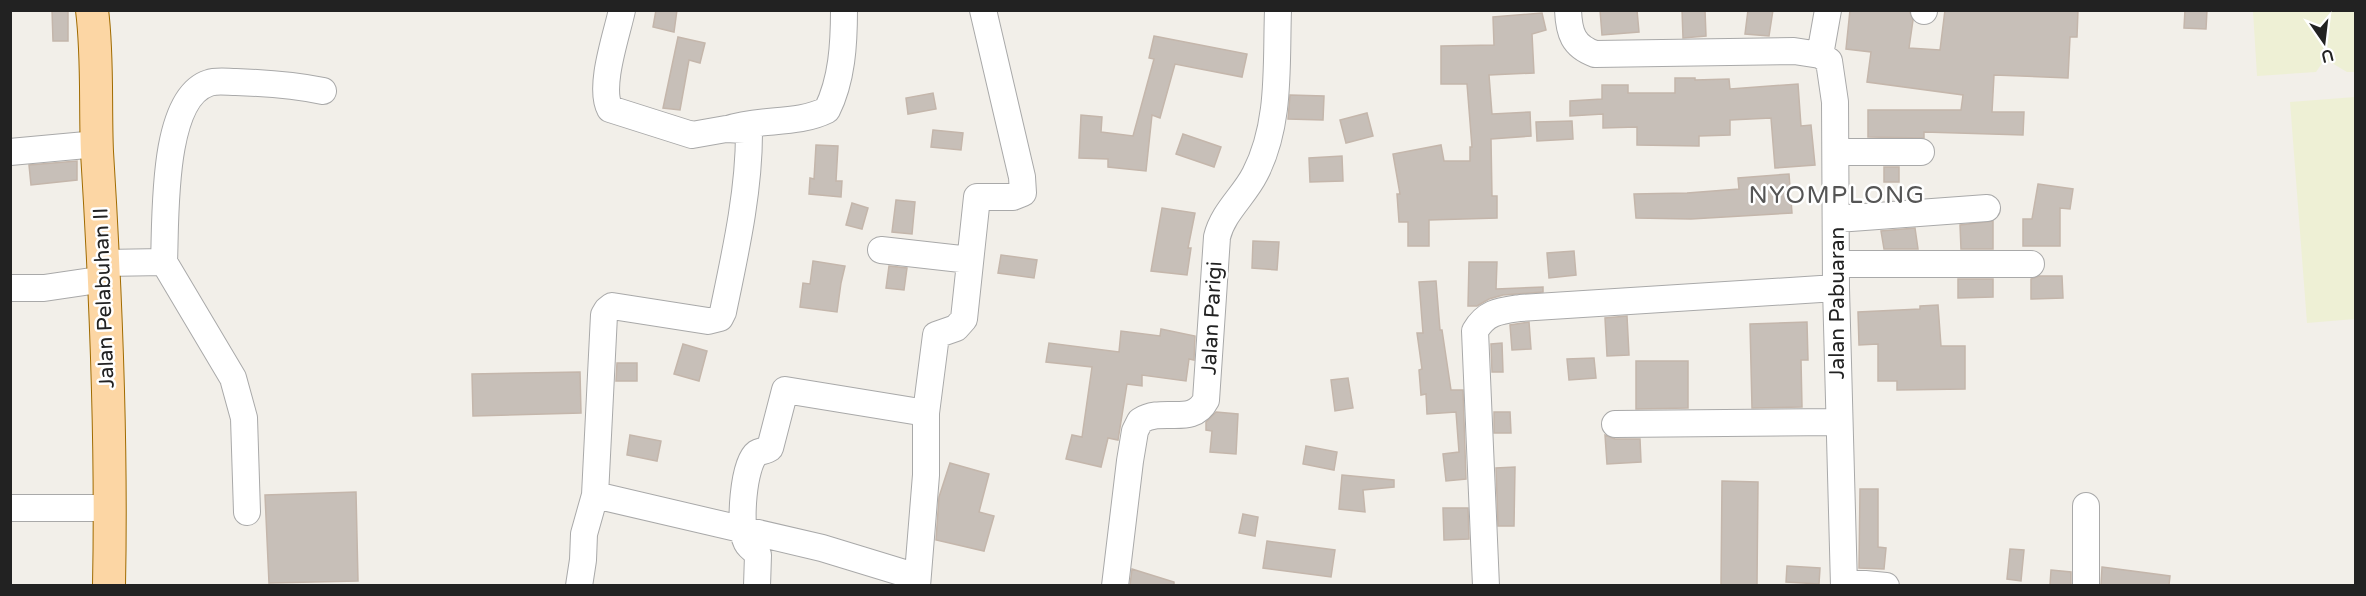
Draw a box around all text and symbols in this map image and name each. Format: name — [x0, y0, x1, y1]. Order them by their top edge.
north arrow — [2294, 12, 2354, 72]
text: U — [2319, 44, 2336, 67]
district label: NYOMPLONG — [1749, 181, 1925, 210]
street label: Jalan Pelabuhan II — [88, 207, 120, 389]
street label: Jalan Pabuaran — [1825, 227, 1850, 379]
street label: Jalan Parigi — [1197, 260, 1227, 376]

